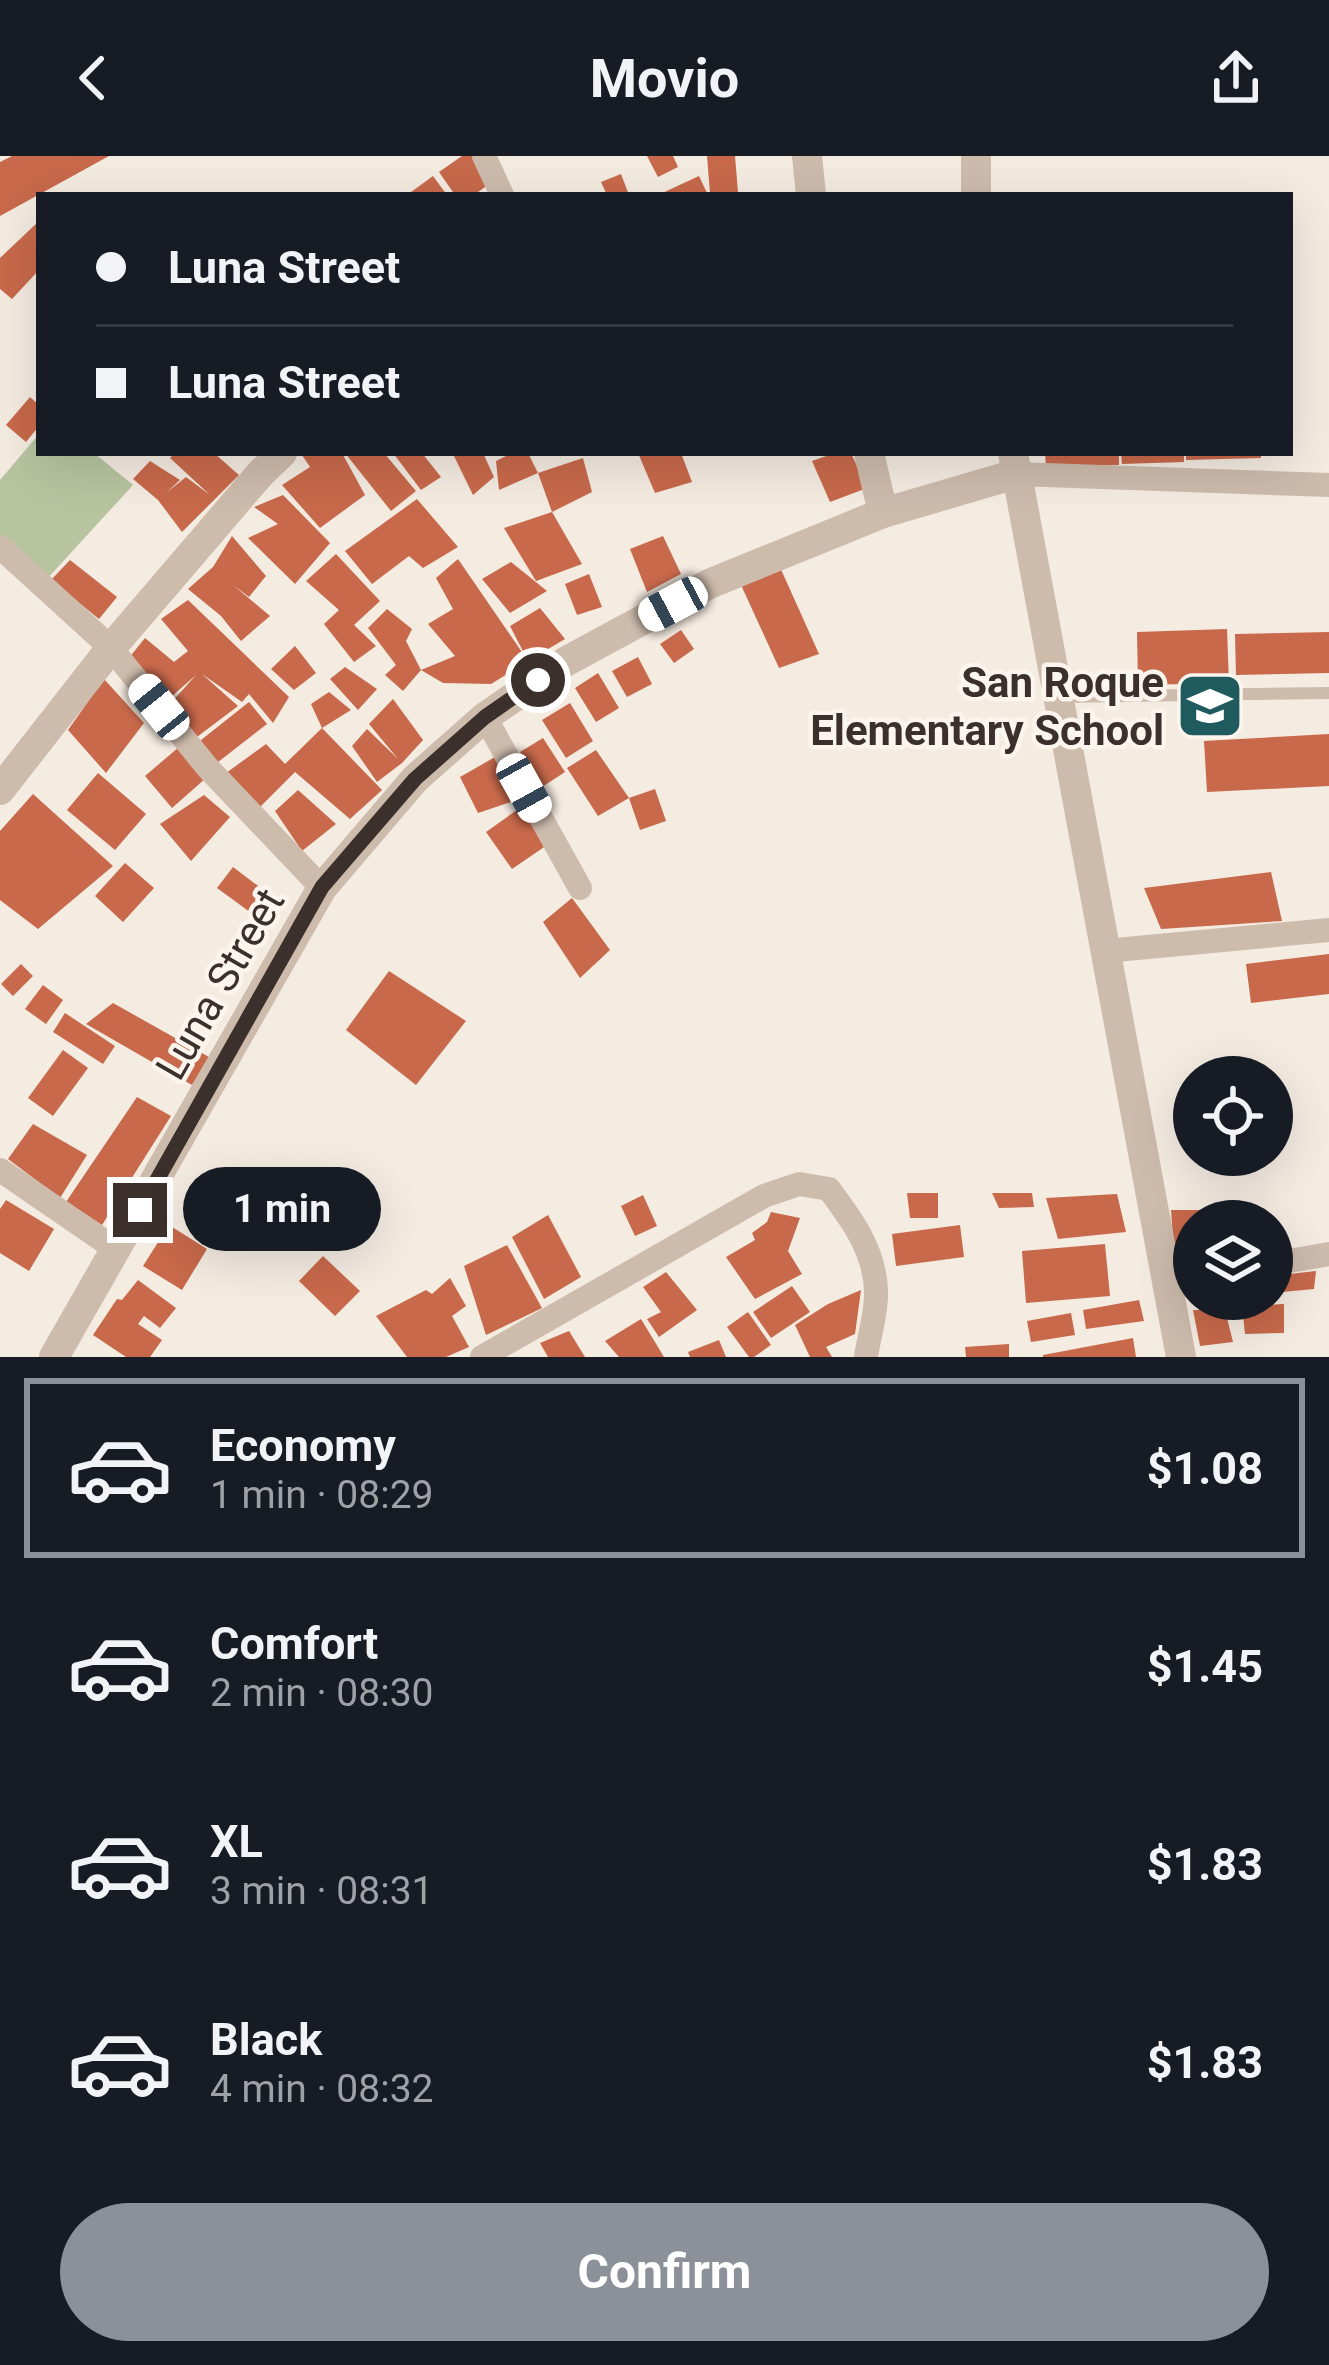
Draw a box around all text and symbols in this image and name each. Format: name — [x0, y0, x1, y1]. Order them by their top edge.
icon: back — [60, 45, 126, 111]
icon: share — [1203, 45, 1269, 111]
text: Movio — [590, 47, 739, 110]
text: Luna Street — [168, 241, 400, 294]
text: Luna Street — [168, 356, 400, 409]
car — [633, 571, 713, 637]
route start — [511, 653, 565, 707]
place label: San Roque Elementary School — [810, 658, 1164, 755]
car — [122, 668, 196, 746]
school or university icon: San Roque Elementary School — [1175, 671, 1245, 741]
car — [491, 748, 557, 828]
street label: Luna Street — [146, 880, 294, 1088]
map controls — [1173, 1056, 1293, 1320]
button: locate — [1173, 1056, 1293, 1176]
callout: 1 min — [182, 1168, 380, 1252]
route end — [113, 1183, 167, 1237]
text: 1 min — [233, 1186, 331, 1232]
button: layers — [1173, 1200, 1293, 1320]
icon: car — [66, 1414, 174, 1522]
text: Economy — [210, 1419, 396, 1472]
text: $1.08 — [1147, 1442, 1263, 1495]
text: 1 min · 08:29 — [210, 1472, 433, 1518]
icon: car — [66, 1612, 174, 1720]
text: Comfort — [210, 1617, 378, 1670]
text: $1.45 — [1147, 1640, 1263, 1693]
text: 2 min · 08:30 — [210, 1670, 433, 1716]
icon: car — [66, 1810, 174, 1918]
text: XL — [210, 1815, 263, 1868]
text: $1.83 — [1147, 1838, 1263, 1891]
text: 3 min · 08:31 — [210, 1868, 433, 1914]
icon: car — [66, 2008, 174, 2116]
text: Black — [210, 2013, 322, 2066]
text: $1.83 — [1147, 2036, 1263, 2089]
text: 4 min · 08:32 — [210, 2066, 433, 2112]
button: Confirm — [60, 2203, 1269, 2341]

